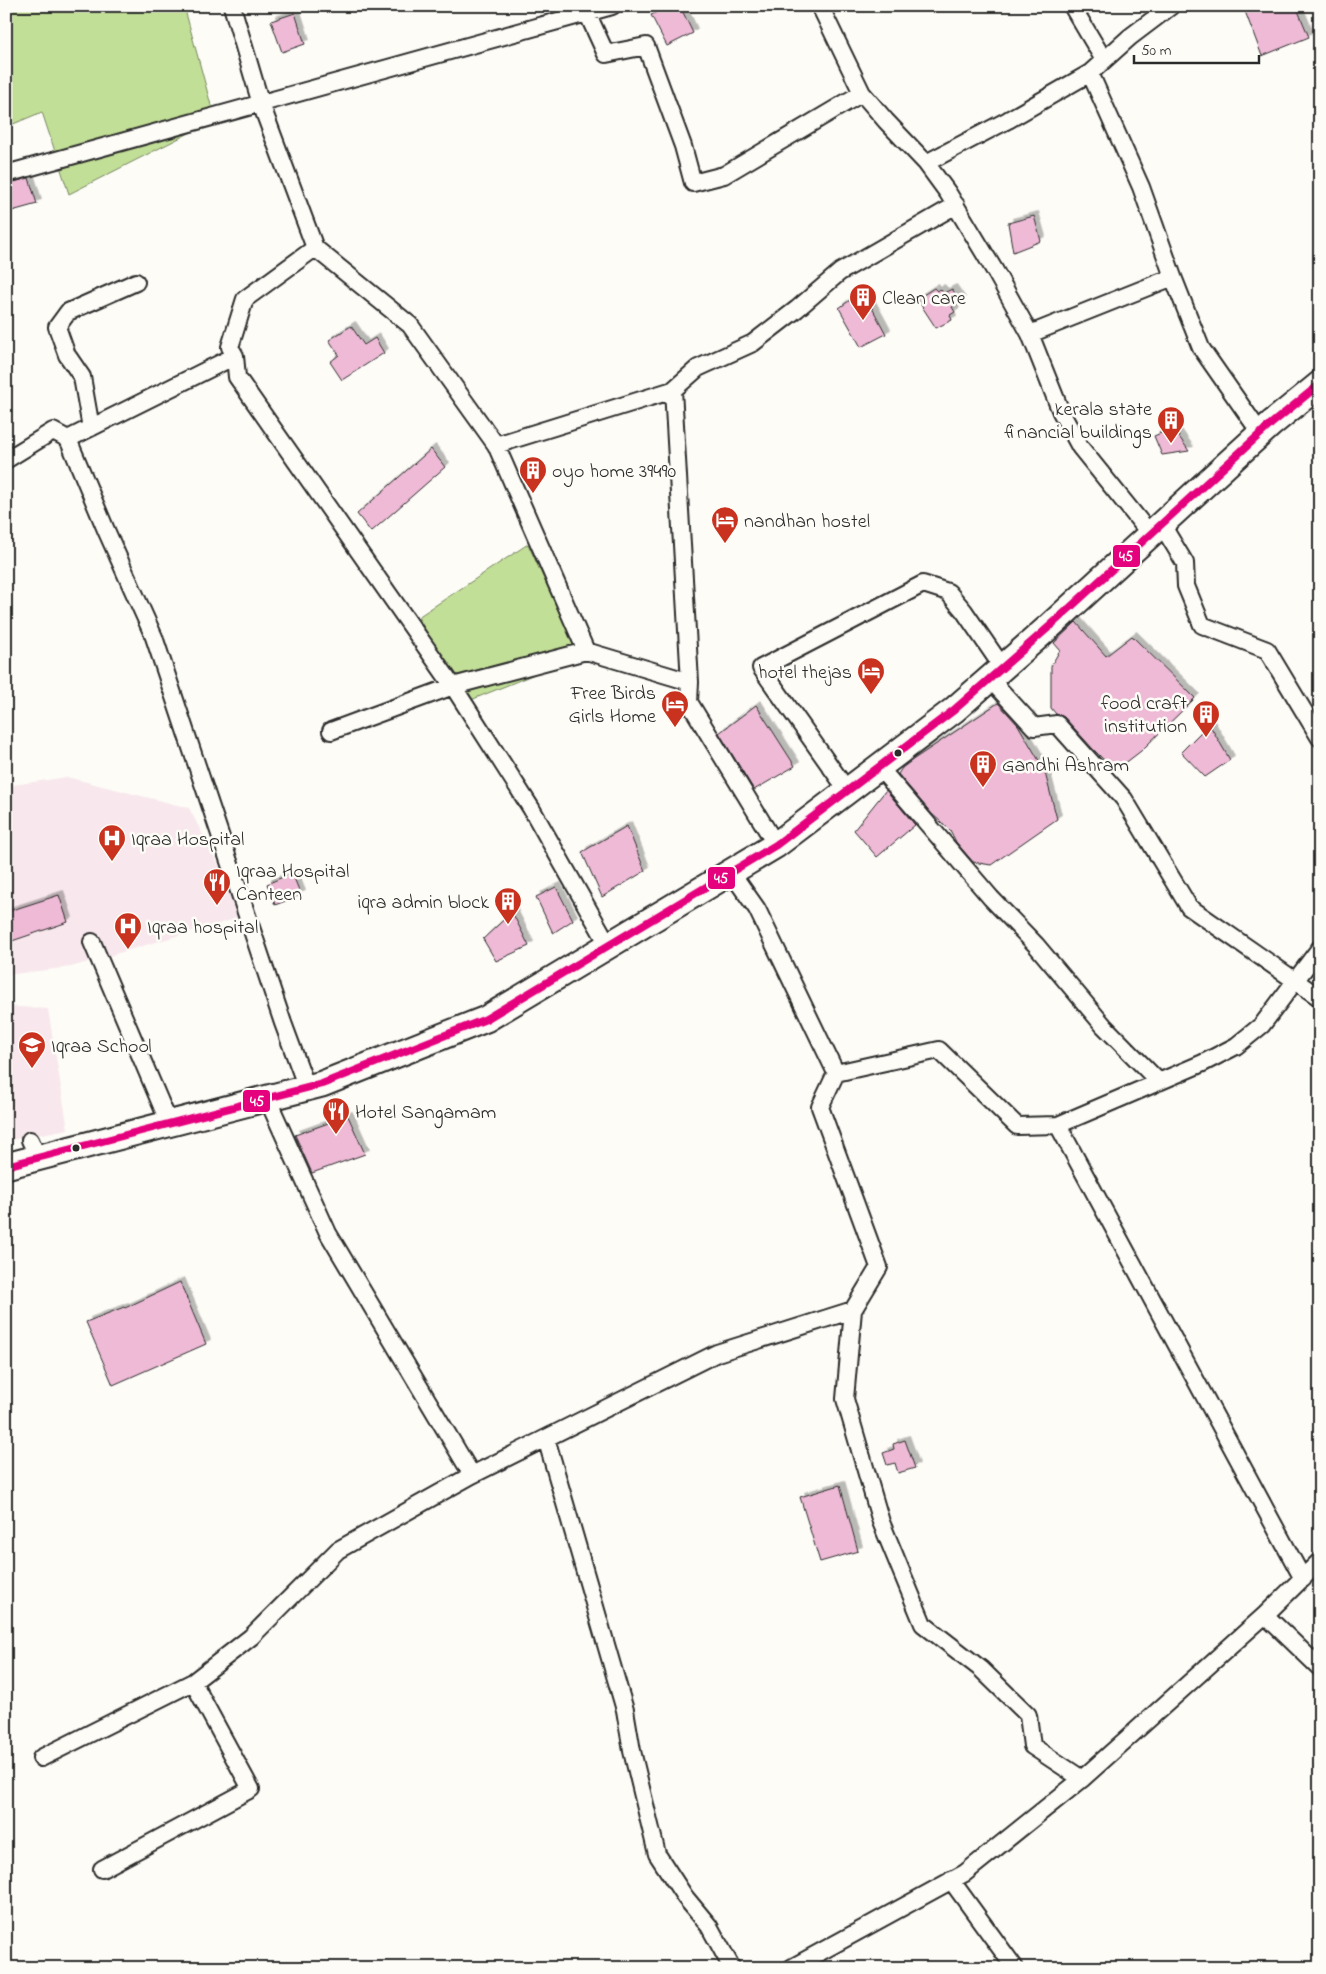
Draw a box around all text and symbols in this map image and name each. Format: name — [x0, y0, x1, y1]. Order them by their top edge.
scale bar — [1134, 32, 1258, 64]
text: 50 m — [1141, 40, 1172, 62]
building icon: Clean care — [848, 282, 878, 321]
place label: Clean care — [882, 285, 966, 314]
place label: kerala state financial buildings — [1004, 396, 1152, 449]
building icon: kerala state financial buildings — [1156, 405, 1186, 444]
building icon: oyo home 39490 — [518, 455, 548, 494]
place label: oyo home 39490 — [552, 458, 676, 487]
hotel icon: nandhan hostel — [710, 505, 740, 544]
place label: nandhan hostel — [744, 508, 870, 537]
line badge: 45 — [1112, 544, 1141, 568]
text: 45 — [1118, 547, 1133, 568]
hotel icon: hotel thejas — [856, 656, 886, 695]
place label: hotel thejas — [758, 659, 852, 688]
place label: Free Birds Girls Home — [569, 680, 656, 732]
hotel icon: Free Birds Girls Home — [660, 689, 690, 728]
place label: food craft institution — [1101, 690, 1187, 742]
building icon: food craft institution — [1191, 699, 1221, 738]
unlabelled marker — [893, 748, 903, 758]
building icon: Gandhi Ashram — [968, 749, 998, 788]
place label: Gandhi Ashram — [1002, 752, 1129, 781]
hospital icon: Iqraa Hospital — [97, 823, 127, 862]
place label: Iqraa Hospital — [131, 826, 244, 855]
place label: Iqraa Hospital Canteen — [236, 858, 349, 910]
line badge: 45 — [707, 866, 736, 890]
restaurant icon: Iqraa Hospital Canteen — [202, 867, 232, 906]
text: 45 — [713, 869, 728, 890]
building icon: iqra admin block — [493, 886, 523, 925]
place label: iqra admin block — [358, 889, 489, 918]
hospital icon: Iqraa hospital — [113, 911, 143, 950]
place label: Iqraa hospital — [147, 914, 258, 943]
school or university icon: Iqraa School — [17, 1030, 47, 1069]
place label: Iqraa School — [51, 1033, 152, 1062]
line badge: 45 — [242, 1089, 271, 1113]
text: 45 — [249, 1092, 264, 1113]
restaurant icon: Hotel Sangamam — [321, 1096, 351, 1135]
place label: Hotel Sangamam — [355, 1099, 496, 1129]
unlabelled marker — [71, 1143, 81, 1153]

